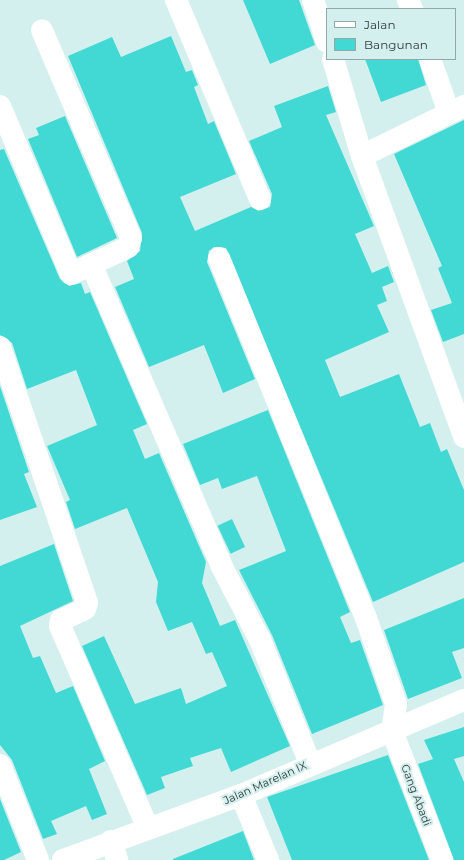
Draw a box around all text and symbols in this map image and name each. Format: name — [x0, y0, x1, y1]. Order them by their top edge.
legend — [326, 8, 456, 60]
text: Jalan — [364, 17, 396, 32]
text: Bangunan — [364, 37, 428, 52]
street label: Jalan Marelan IX — [221, 759, 309, 807]
street label: Gang Abadi — [398, 762, 434, 828]

